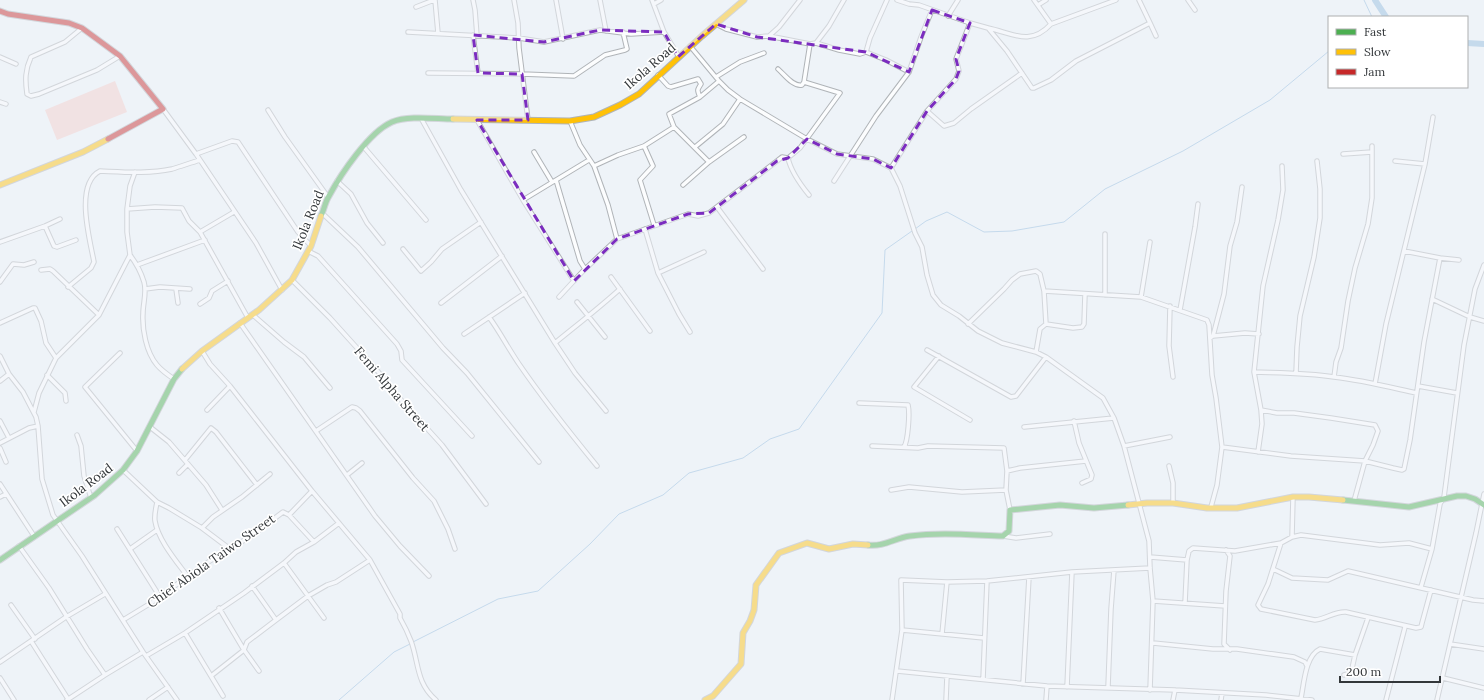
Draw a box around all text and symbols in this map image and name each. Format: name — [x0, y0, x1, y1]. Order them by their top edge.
legend — [1328, 16, 1468, 88]
text: Fast — [1364, 24, 1387, 39]
street label: Ikola Road — [621, 39, 679, 93]
text: Slow — [1364, 44, 1391, 59]
text: Jam — [1363, 64, 1385, 79]
street label: Ikola Road — [288, 188, 328, 252]
street label: Femi Alpha Street — [351, 343, 433, 435]
street label: Ikola Road — [56, 459, 116, 511]
street label: Chief Abiola Taiwo Street — [144, 510, 278, 612]
scale bar — [1340, 658, 1440, 684]
text: 200 m — [1346, 664, 1382, 679]

